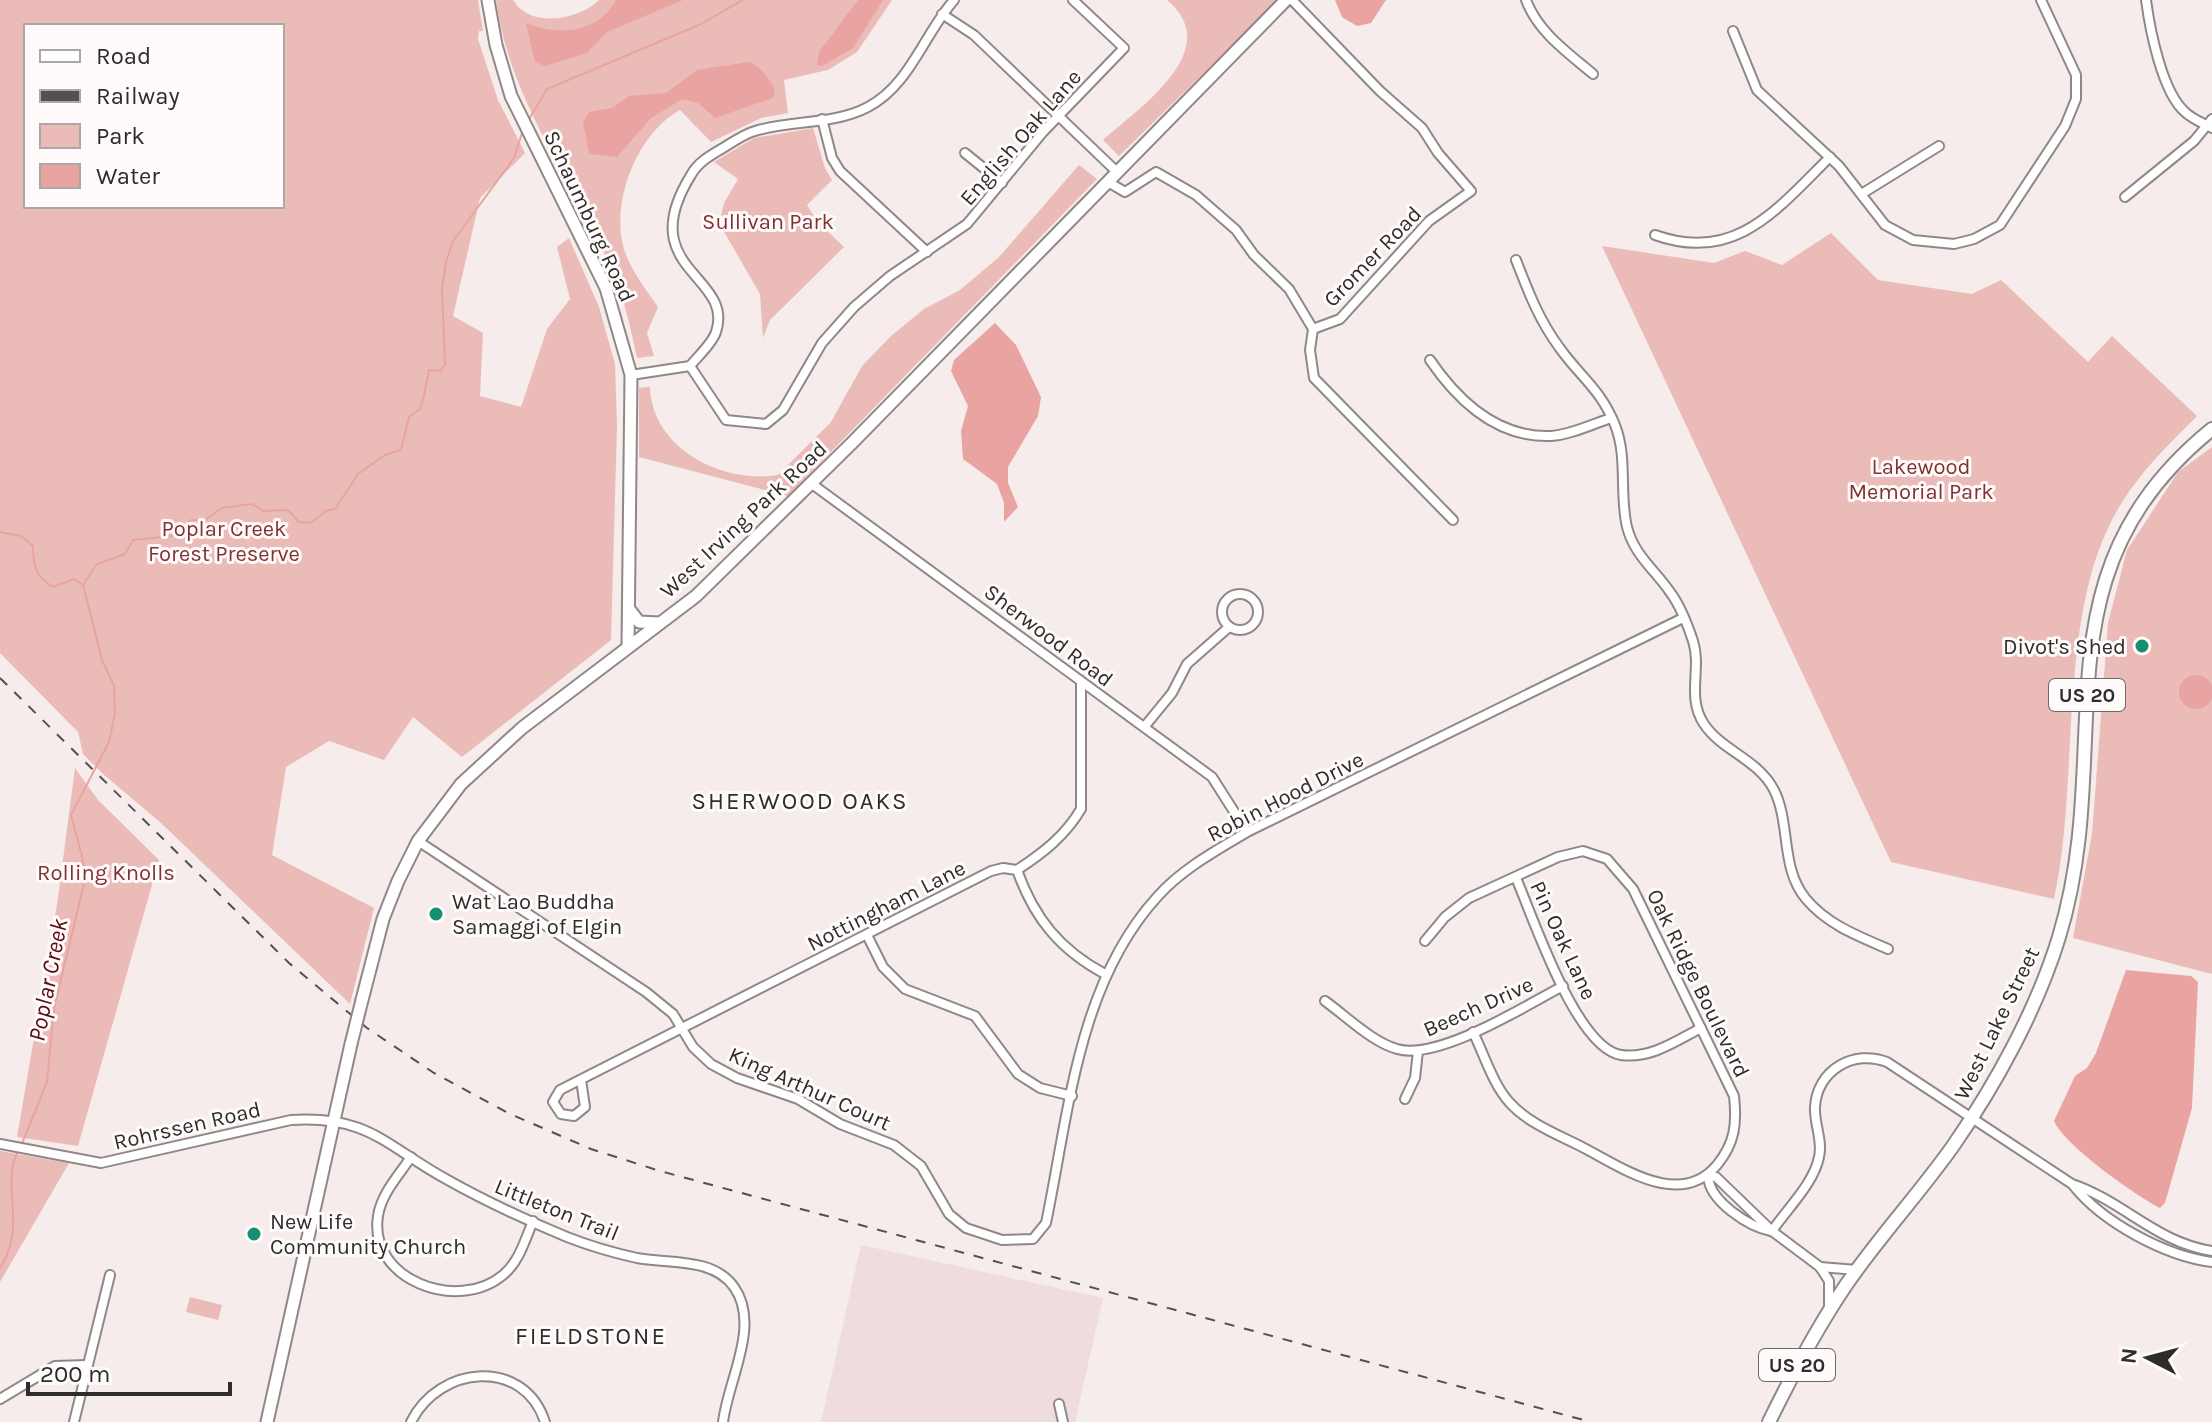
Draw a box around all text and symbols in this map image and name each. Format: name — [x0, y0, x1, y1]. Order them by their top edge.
legend — [24, 24, 284, 208]
text: Road — [96, 42, 151, 70]
street label: English Oak Lane — [955, 64, 1087, 211]
text: Railway — [96, 82, 180, 110]
text: Park — [96, 122, 145, 150]
street label: Schaumburg Road — [538, 127, 640, 306]
text: Water — [96, 162, 160, 190]
street label: Gromer Road — [1318, 201, 1427, 312]
park label: Sullivan Park — [702, 209, 834, 235]
street label: West Irving Park Road — [655, 436, 832, 604]
park label: Lakewood Memorial Park — [1848, 454, 1994, 505]
park label: Poplar Creek Forest Preserve — [148, 516, 300, 567]
street label: Sherwood Road — [979, 579, 1118, 693]
place label: Divot's Shed — [2003, 634, 2126, 660]
marker: Divot's Shed — [2133, 637, 2151, 655]
road number: US 20 — [2049, 679, 2125, 711]
street label: Robin Hood Drive — [1203, 746, 1368, 848]
district label: SHERWOOD OAKS — [691, 787, 909, 815]
street label: Nottingham Lane — [803, 855, 970, 957]
park label: Rolling Knolls — [37, 860, 175, 886]
street label: Pin Oak Lane — [1524, 877, 1602, 1004]
street label: Oak Ridge Boulevard — [1641, 885, 1755, 1082]
place label: Wat Lao Buddha Samaggi of Elgin — [452, 889, 622, 940]
marker: Wat Lao Buddha Samaggi of Elgin — [427, 905, 445, 923]
water label: Poplar Creek — [22, 916, 74, 1044]
street label: West Lake Street — [1949, 943, 2045, 1104]
street label: Beech Drive — [1419, 971, 1537, 1043]
street label: King Arthur Court — [725, 1042, 895, 1136]
street label: Rohrssen Road — [111, 1096, 263, 1156]
street label: Littleton Trail — [491, 1173, 623, 1247]
place label: New Life Community Church — [270, 1209, 466, 1260]
marker: New Life Community Church — [245, 1225, 263, 1243]
north arrow — [2108, 1318, 2188, 1398]
district label: FIELDSTONE — [515, 1322, 667, 1350]
scale bar — [28, 1346, 230, 1396]
text: N — [2115, 1347, 2143, 1365]
road number: US 20 — [1759, 1349, 1835, 1381]
text: 200 m — [40, 1360, 111, 1388]

